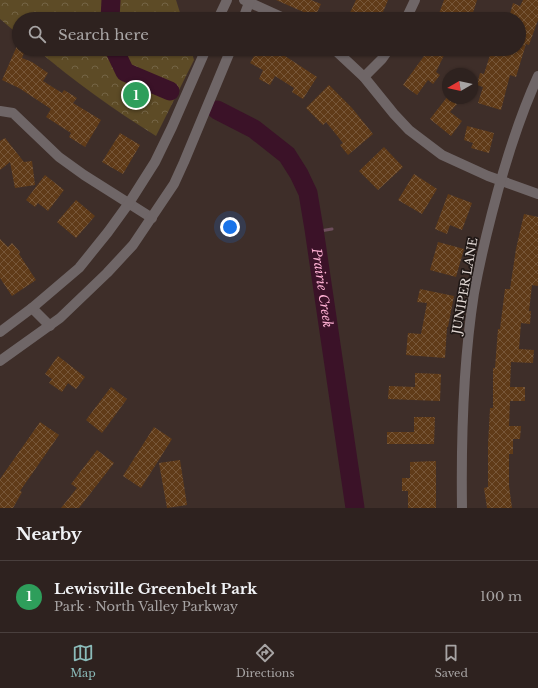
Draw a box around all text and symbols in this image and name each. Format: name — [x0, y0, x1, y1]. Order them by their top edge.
search box — [12, 12, 526, 56]
icon: search — [26, 23, 48, 45]
text: Search here — [58, 25, 149, 44]
north arrow — [442, 68, 478, 104]
pin: 1 — [123, 80, 149, 110]
your location — [220, 217, 240, 237]
street label: JUNIPER LANE — [448, 236, 480, 337]
water label: Prairie Creek — [308, 246, 336, 329]
text: Nearby — [16, 524, 82, 545]
text: Lewisville Greenbelt Park — [54, 579, 257, 598]
text: 1 — [26, 588, 32, 605]
text: 100 m — [480, 588, 522, 605]
text: Park · North Valley Parkway — [54, 598, 238, 615]
tab: Map — [70, 642, 96, 680]
tab: Directions — [236, 642, 294, 680]
tab: Saved — [435, 642, 468, 680]

